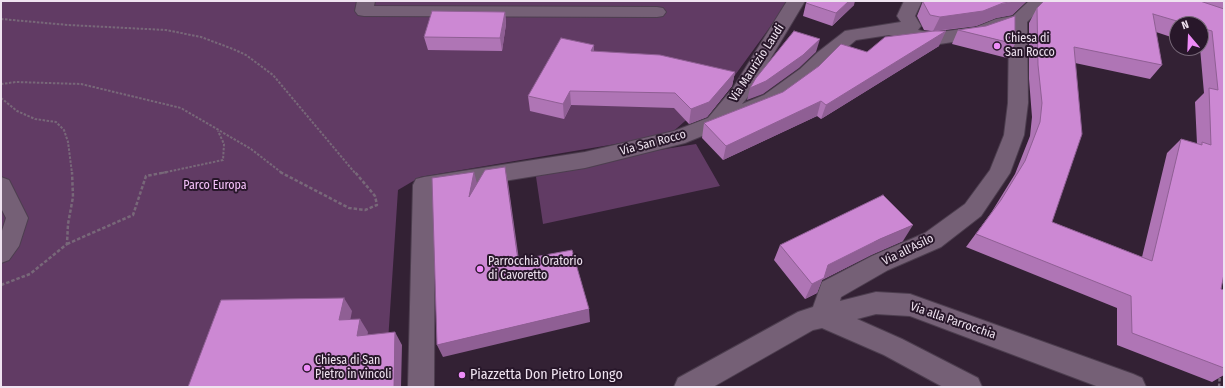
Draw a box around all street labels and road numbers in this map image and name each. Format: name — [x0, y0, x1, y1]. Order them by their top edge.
street label: Via Maurizio Laudi — [727, 22, 787, 104]
street label: Via San Rocco — [618, 127, 688, 159]
street label: Via all'Asilo — [880, 231, 936, 269]
street label: Via alla Parrocchia — [908, 300, 998, 342]

